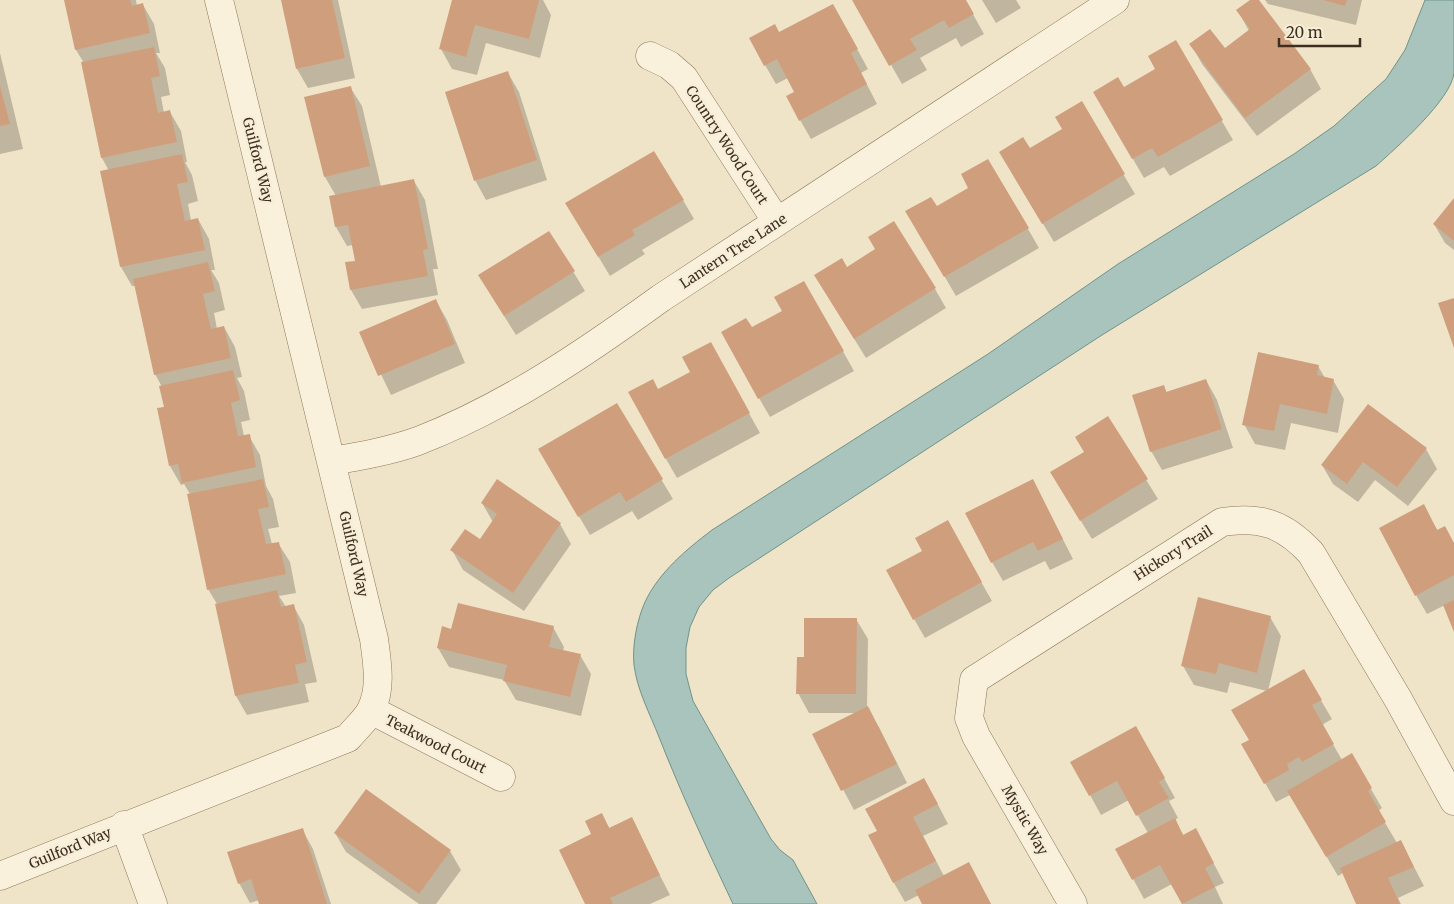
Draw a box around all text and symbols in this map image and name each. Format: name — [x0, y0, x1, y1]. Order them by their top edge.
scale bar — [1279, 15, 1360, 47]
text: 20 m — [1286, 23, 1323, 42]
street label: Country Wood Court — [682, 82, 772, 208]
street label: Guilford Way — [239, 115, 277, 205]
street label: Lantern Tree Lane — [676, 210, 790, 292]
street label: Guilford Way — [335, 509, 373, 599]
street label: Hickory Trail — [1130, 521, 1216, 584]
street label: Teakwood Court — [382, 711, 490, 777]
street label: Mystic Way — [998, 782, 1053, 859]
street label: Guilford Way — [26, 823, 115, 873]

